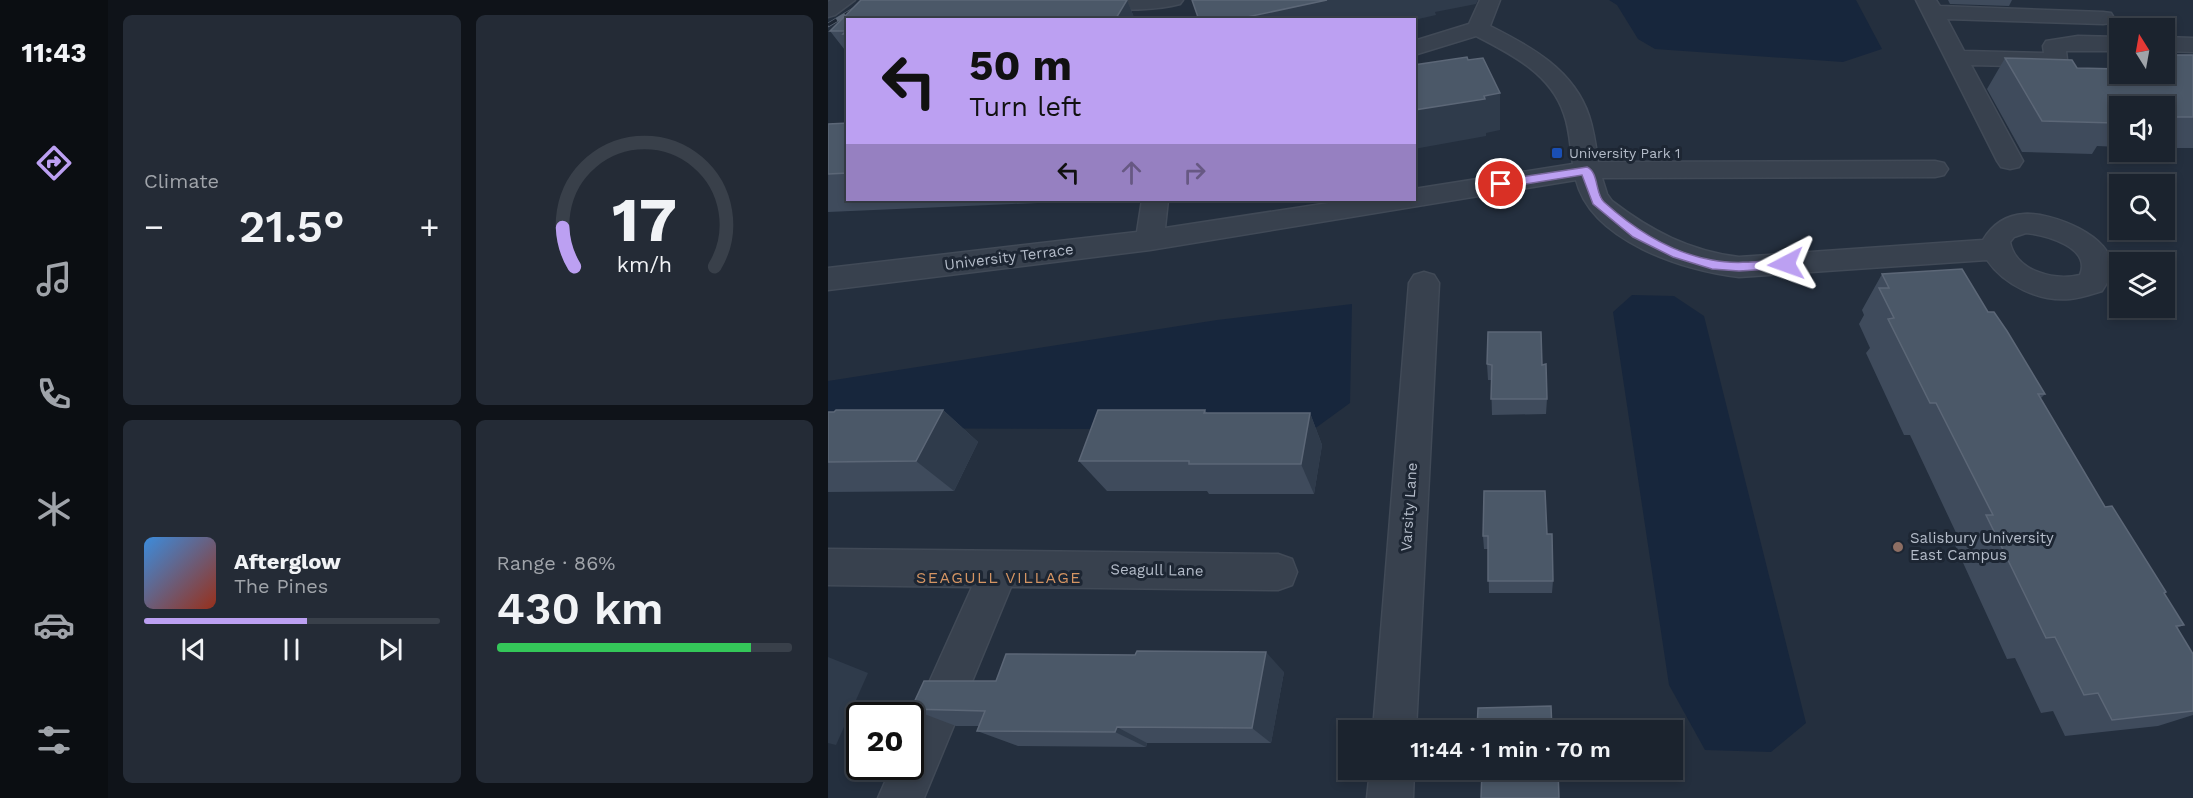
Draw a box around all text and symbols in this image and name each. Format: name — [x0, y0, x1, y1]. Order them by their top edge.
north arrow — [2109, 18, 2175, 84]
map controls — [2109, 18, 2175, 318]
text: 11:43 — [22, 37, 86, 69]
text: 50 m — [969, 41, 1072, 90]
icon: left — [870, 42, 948, 120]
text: Turn left — [969, 91, 1081, 123]
button: sound — [2109, 96, 2175, 162]
icon: directions — [33, 142, 75, 184]
place label: University Park 1 — [1569, 145, 1680, 161]
marker: University Park 1 — [1550, 146, 1564, 160]
icon: left — [1052, 156, 1085, 189]
icon: ahead — [1115, 156, 1148, 189]
icon: right — [1178, 156, 1211, 189]
pin — [1475, 158, 1526, 209]
icon: arrive — [1484, 167, 1517, 200]
text: Climate — [144, 169, 219, 193]
button: search — [2109, 174, 2175, 240]
text: 17 — [612, 183, 677, 256]
text: 21.5° — [239, 200, 345, 253]
text: − — [144, 207, 164, 246]
text: + — [420, 207, 440, 246]
position arrow — [1754, 232, 1818, 296]
street label: University Terrace — [943, 240, 1075, 274]
text: km/h — [617, 252, 672, 277]
button: layers — [2109, 252, 2175, 318]
icon: music — [33, 258, 75, 300]
icon: phone — [33, 373, 75, 415]
street label: Varsity Lane — [1397, 462, 1421, 552]
icon: climate — [33, 488, 75, 530]
place label: Salisbury University East Campus — [1910, 529, 2054, 564]
marker: Salisbury University East Campus — [1891, 540, 1905, 554]
text: Afterglow — [234, 549, 341, 574]
text: Range · 86% — [497, 551, 615, 575]
street label: Seagull Lane — [1110, 560, 1204, 580]
district label: SEAGULL VILLAGE — [916, 568, 1082, 587]
text: The Pines — [234, 574, 328, 598]
text: 430 km — [497, 582, 664, 635]
icon: car — [33, 604, 75, 646]
icon: previous — [177, 633, 210, 666]
icon: pause — [275, 633, 308, 666]
icon: next — [374, 633, 407, 666]
speed limit sign: 20 — [846, 702, 924, 780]
icon: filters — [33, 719, 75, 761]
text: 11:44 · 1 min · 70 m — [1410, 737, 1611, 762]

